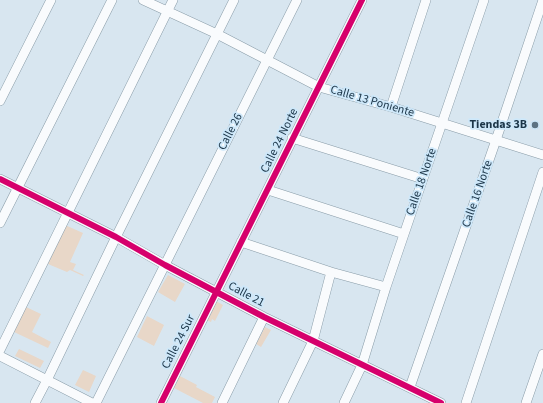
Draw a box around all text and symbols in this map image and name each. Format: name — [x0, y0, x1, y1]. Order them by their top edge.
street label: Calle 13 Poniente — [328, 83, 416, 121]
street label: Calle 24 Norte — [258, 106, 302, 176]
street label: Calle 26 — [216, 111, 246, 153]
place label: Tiendas 3B — [469, 118, 527, 132]
marker: Tiendas 3B — [530, 120, 540, 130]
street label: Calle 18 Norte — [404, 147, 440, 217]
street label: Calle 16 Norte — [460, 159, 496, 229]
street label: Calle 21 — [225, 279, 267, 311]
street label: Calle 24 Sur — [159, 313, 199, 371]

